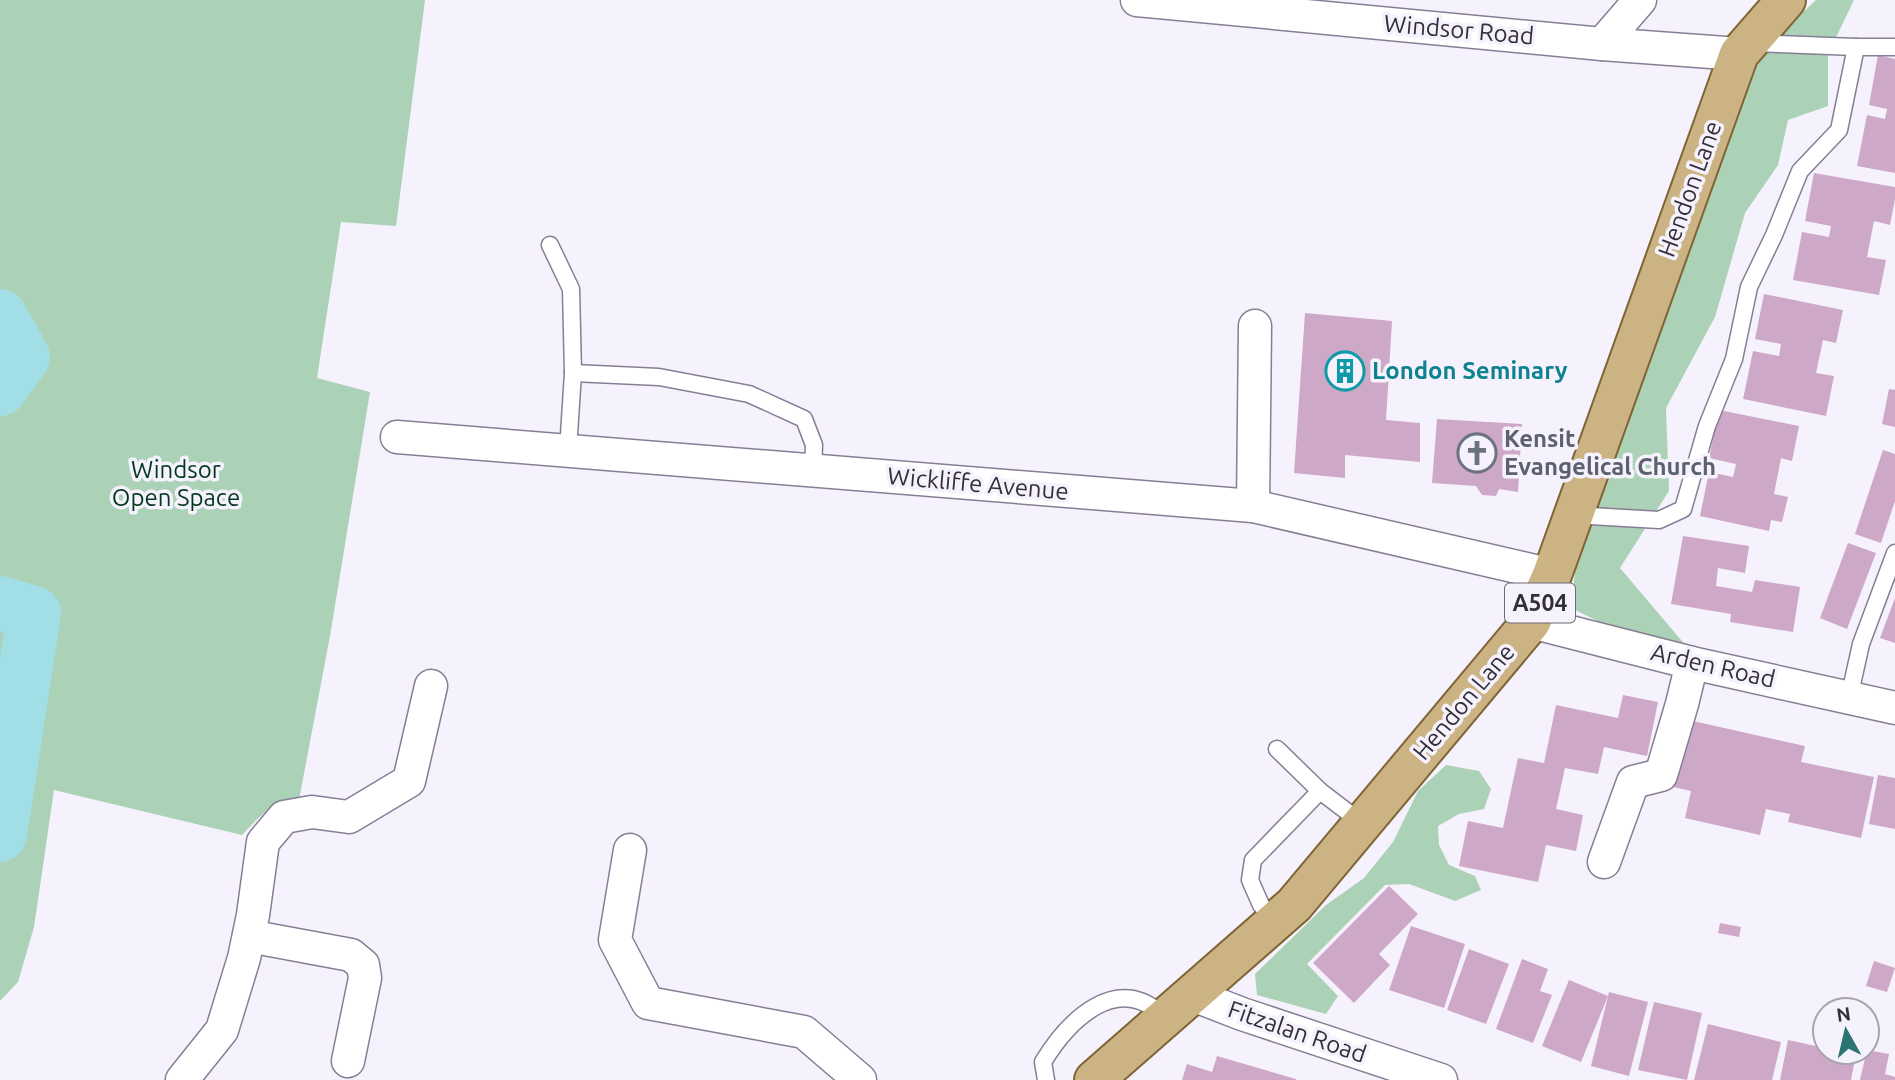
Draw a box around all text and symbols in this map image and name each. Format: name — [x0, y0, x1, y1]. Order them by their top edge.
street label: Windsor Road — [1383, 9, 1535, 50]
street label: Hendon Lane — [1652, 117, 1727, 260]
building icon: London Seminary — [1324, 350, 1366, 392]
place label: London Seminary — [1372, 357, 1568, 384]
place label: Kensit Evangelical Church — [1504, 425, 1716, 480]
church icon: Kensit Evangelical Church — [1456, 432, 1498, 474]
park label: Windsor Open Space — [112, 456, 240, 511]
street label: Wickliffe Avenue — [886, 462, 1070, 505]
road number: A504 — [1505, 583, 1575, 622]
street label: Hendon Lane — [1407, 638, 1520, 765]
street label: Arden Road — [1648, 638, 1778, 693]
street label: Fitzalan Road — [1224, 995, 1370, 1068]
north arrow — [1811, 996, 1881, 1066]
text: N — [1835, 1002, 1852, 1026]

